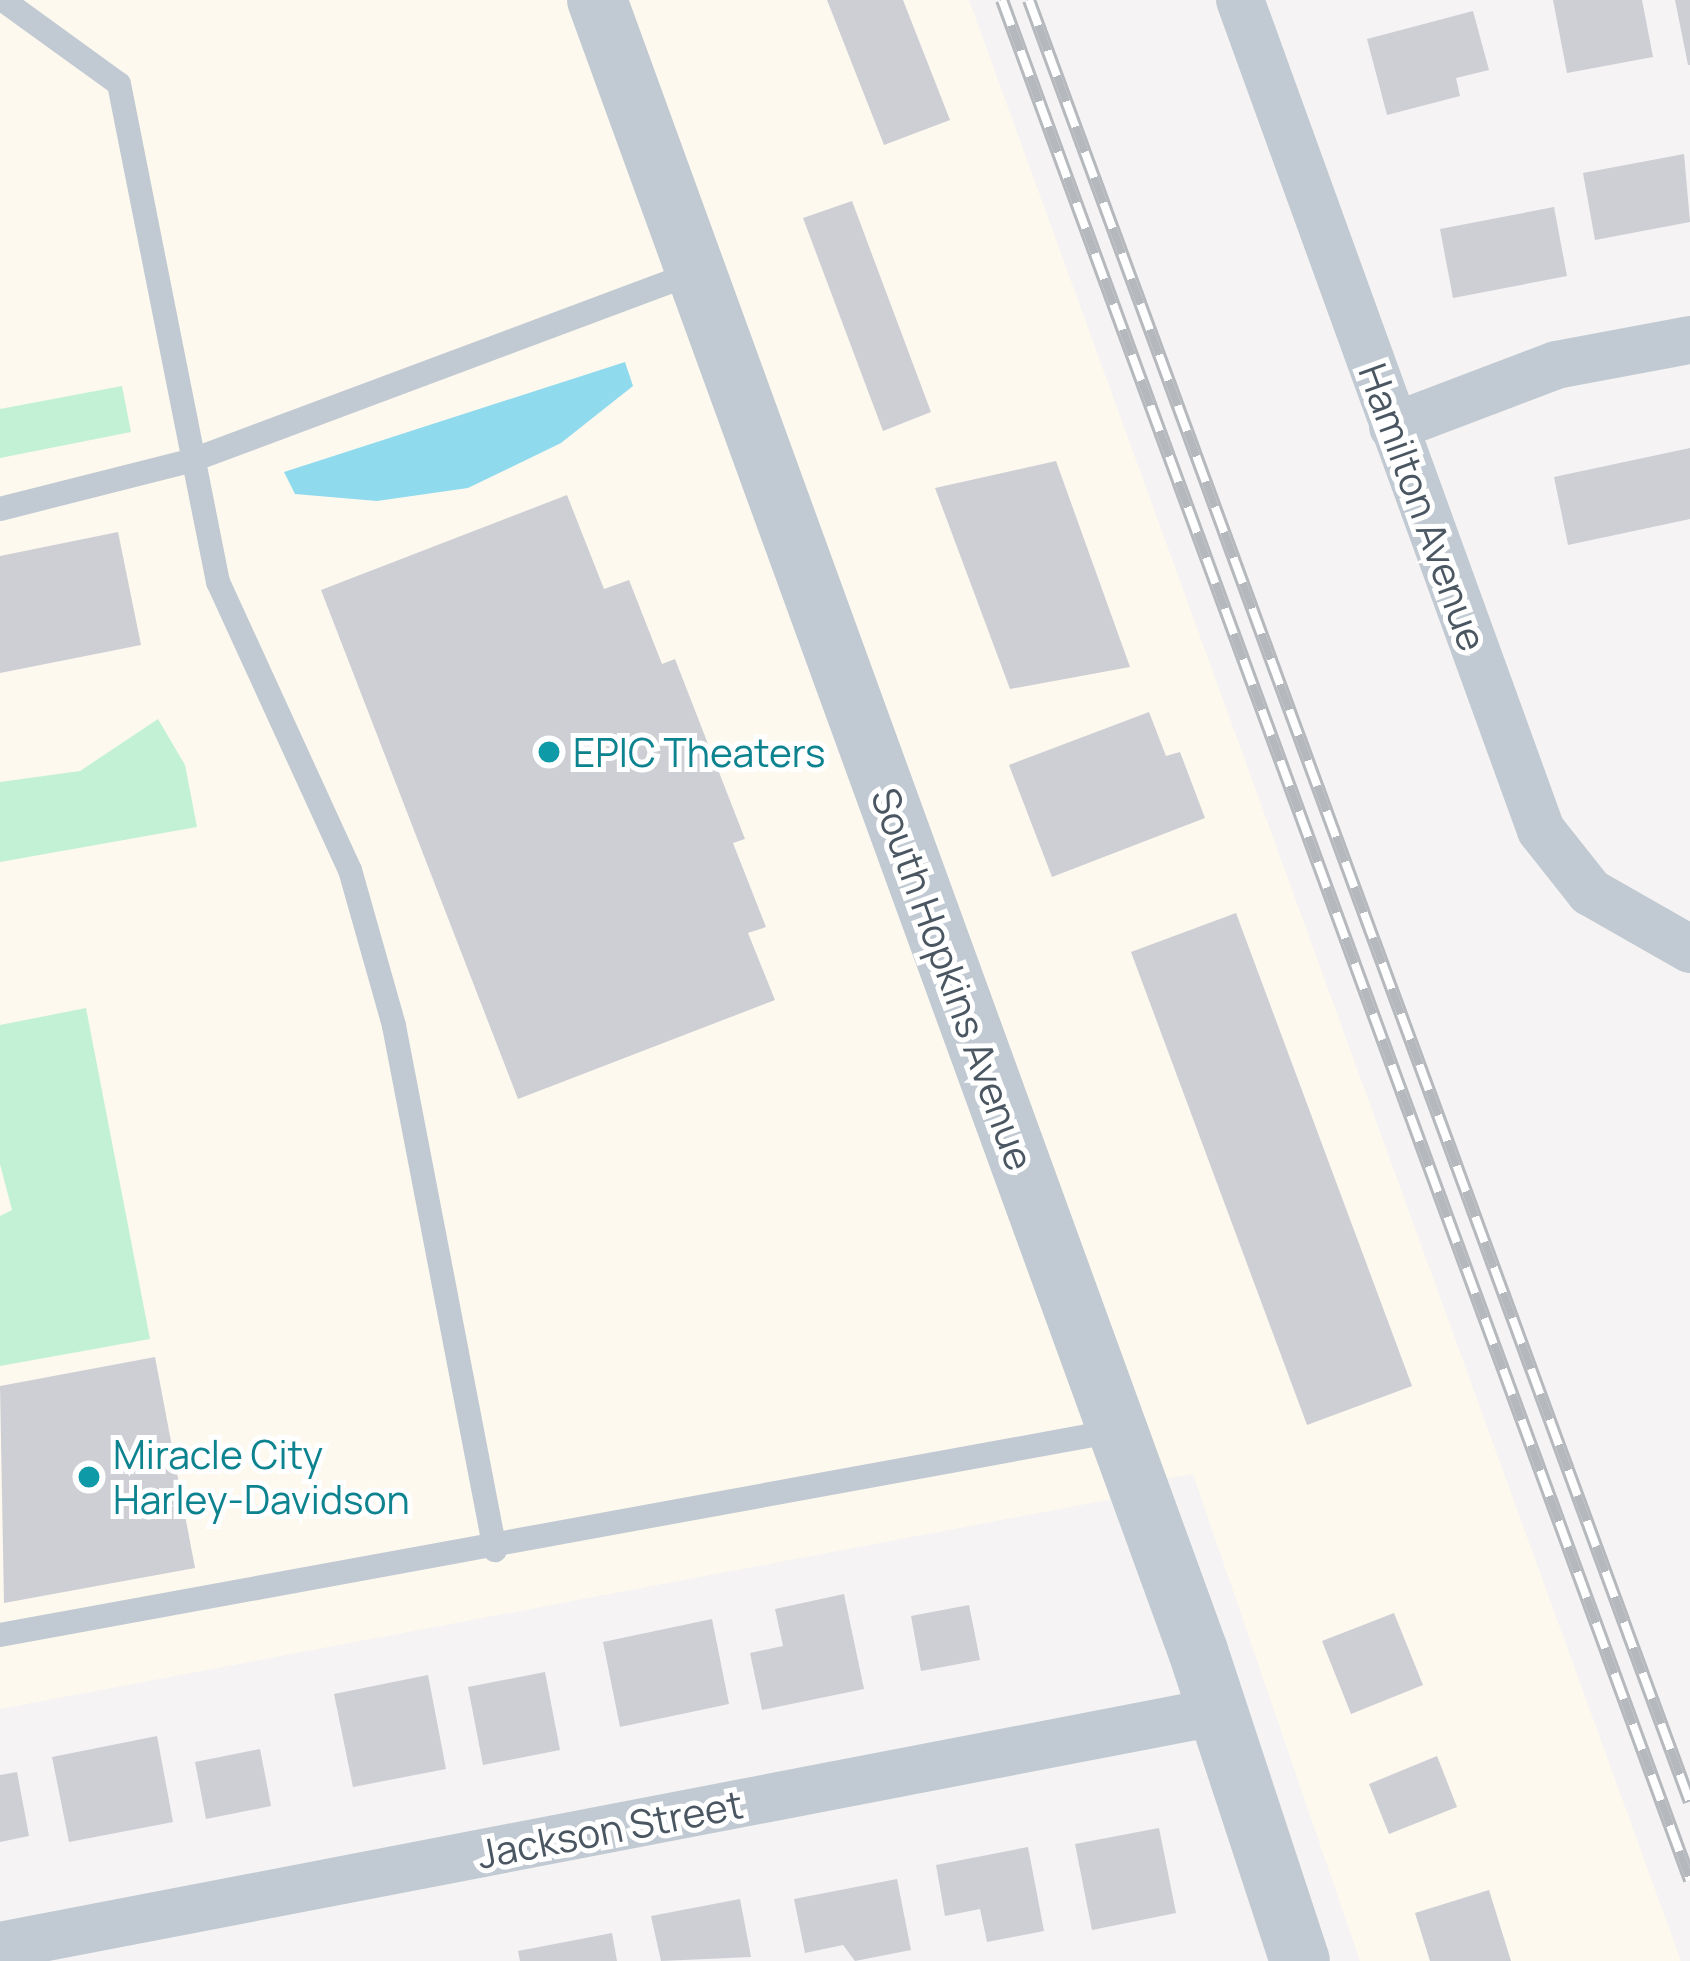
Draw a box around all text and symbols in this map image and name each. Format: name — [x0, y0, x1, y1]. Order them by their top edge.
street label: Hamilton Avenue — [1349, 357, 1497, 657]
place label: EPIC Theaters — [573, 729, 825, 775]
marker: EPIC Theaters — [536, 739, 562, 765]
street label: South Hopkins Avenue — [862, 782, 1044, 1176]
place label: Miracle City Harley-Davidson — [113, 1432, 410, 1523]
marker: Miracle City Harley-Davidson — [76, 1464, 102, 1490]
street label: Jackson Street — [473, 1780, 747, 1878]

